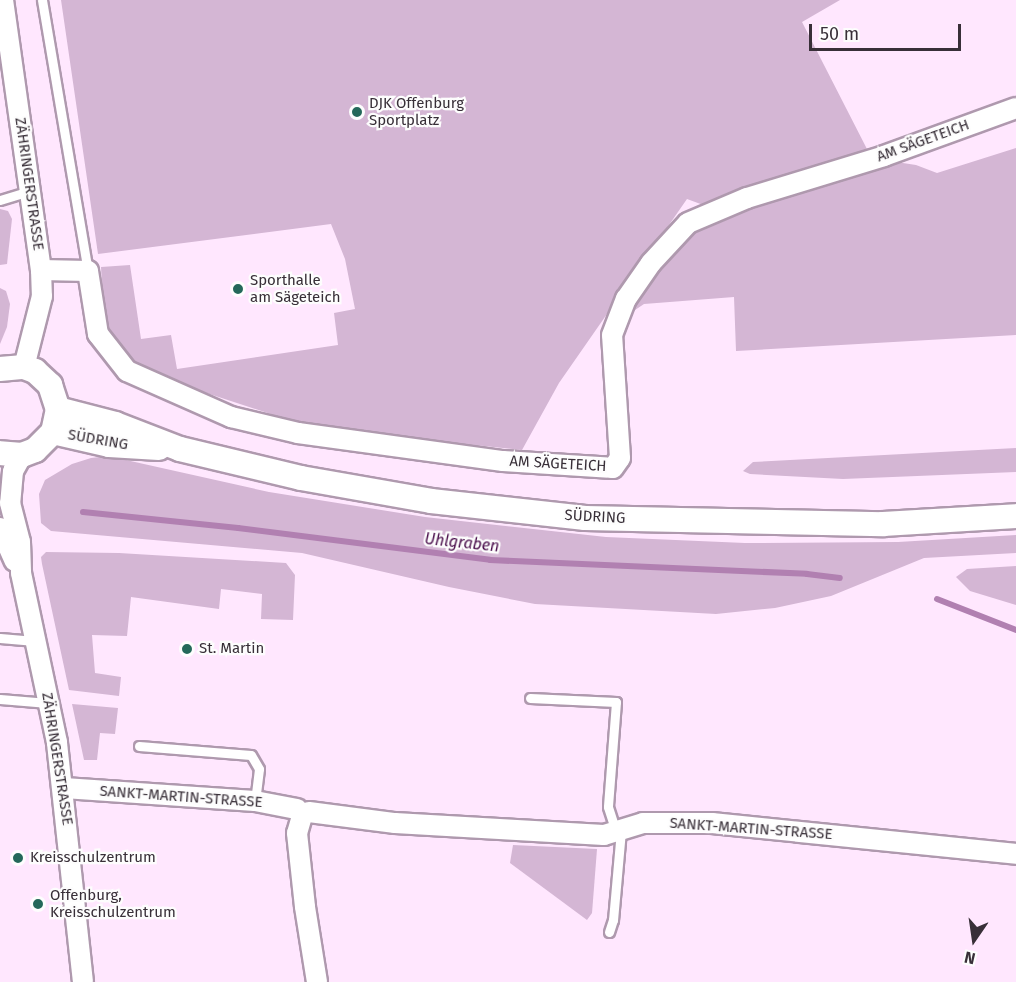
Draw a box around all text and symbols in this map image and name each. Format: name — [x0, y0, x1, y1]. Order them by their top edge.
scale bar — [812, 12, 964, 50]
text: 50 m — [820, 23, 859, 45]
place label: DJK Offenburg Sportplatz — [369, 94, 464, 129]
marker: DJK Offenburg Sportplatz — [350, 105, 364, 119]
street label: ZÄHRINGERSTRASSE — [11, 116, 47, 252]
street label: AM SÄGETEICH — [874, 116, 972, 166]
place label: Sporthalle am Sägeteich — [250, 271, 340, 306]
marker: Sporthalle am Sägeteich — [231, 282, 245, 296]
street label: SÜDRING — [66, 426, 130, 454]
street label: AM SÄGETEICH — [509, 452, 607, 476]
street label: SÜDRING — [564, 506, 626, 528]
water label: Uhlgraben — [424, 530, 500, 556]
place label: St. Martin — [199, 640, 264, 658]
marker: St. Martin — [180, 642, 194, 656]
street label: ZÄHRINGERSTRASSE — [38, 691, 76, 827]
street label: SANKT-MARTIN-STRASSE — [99, 782, 263, 812]
street label: SANKT-MARTIN-STRASSE — [669, 814, 833, 844]
place label: Kreisschulzentrum — [30, 849, 156, 867]
marker: Kreisschulzentrum — [11, 851, 25, 865]
place label: Offenburg, Kreisschulzentrum — [50, 886, 176, 921]
marker: Offenburg, Kreisschulzentrum — [31, 897, 45, 911]
north arrow — [944, 910, 1004, 970]
text: N — [963, 948, 977, 968]

